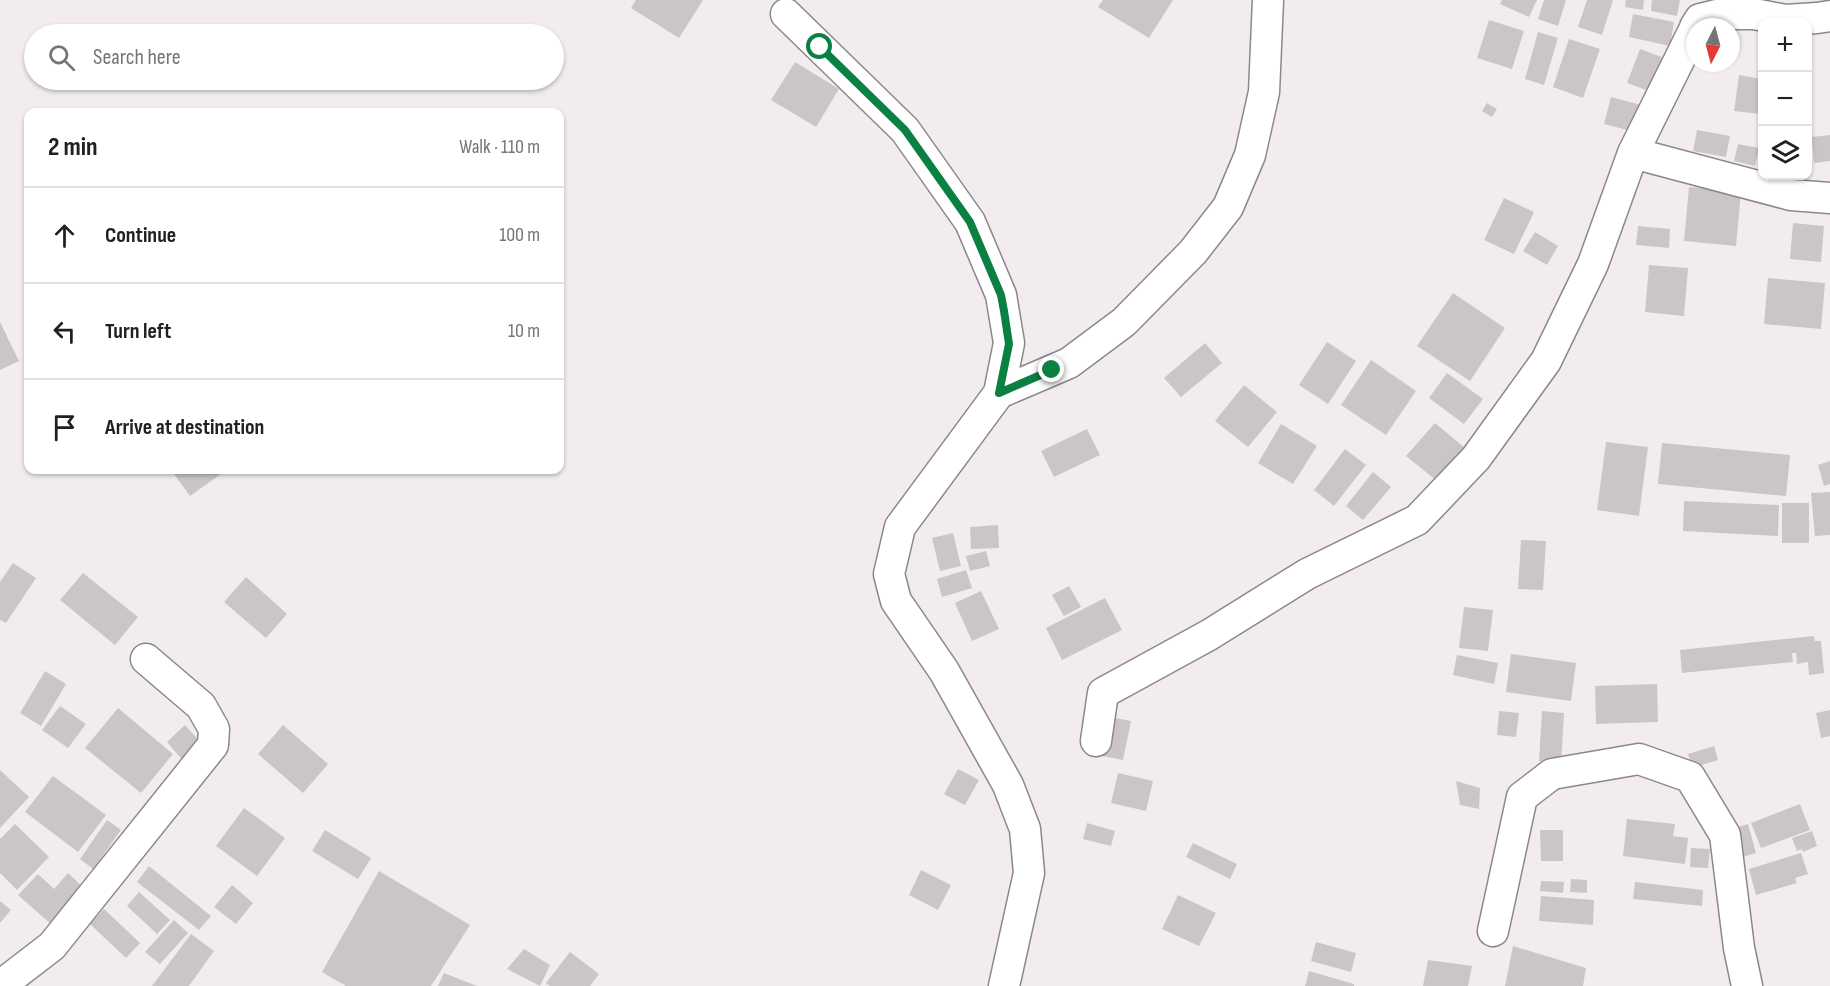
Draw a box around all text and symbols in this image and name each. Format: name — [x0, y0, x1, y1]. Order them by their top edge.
north arrow — [1686, 18, 1740, 72]
map controls — [1758, 18, 1812, 180]
button: + — [1758, 18, 1812, 72]
search box — [24, 24, 564, 90]
route start — [806, 33, 832, 59]
icon: search — [45, 41, 78, 74]
text: Search here — [93, 44, 180, 71]
button: − — [1758, 72, 1812, 126]
button: layers — [1758, 126, 1812, 180]
text: 2 min — [48, 132, 98, 163]
text: Walk · 110 m — [459, 135, 540, 159]
icon: ahead — [48, 219, 81, 252]
text: Continue — [105, 222, 176, 249]
text: 100 m — [499, 223, 540, 247]
icon: left — [48, 315, 81, 348]
text: Turn left — [105, 318, 171, 345]
text: 10 m — [508, 319, 540, 343]
route end — [1038, 356, 1064, 382]
icon: arrive — [48, 411, 81, 444]
text: Arrive at destination — [105, 414, 264, 441]

